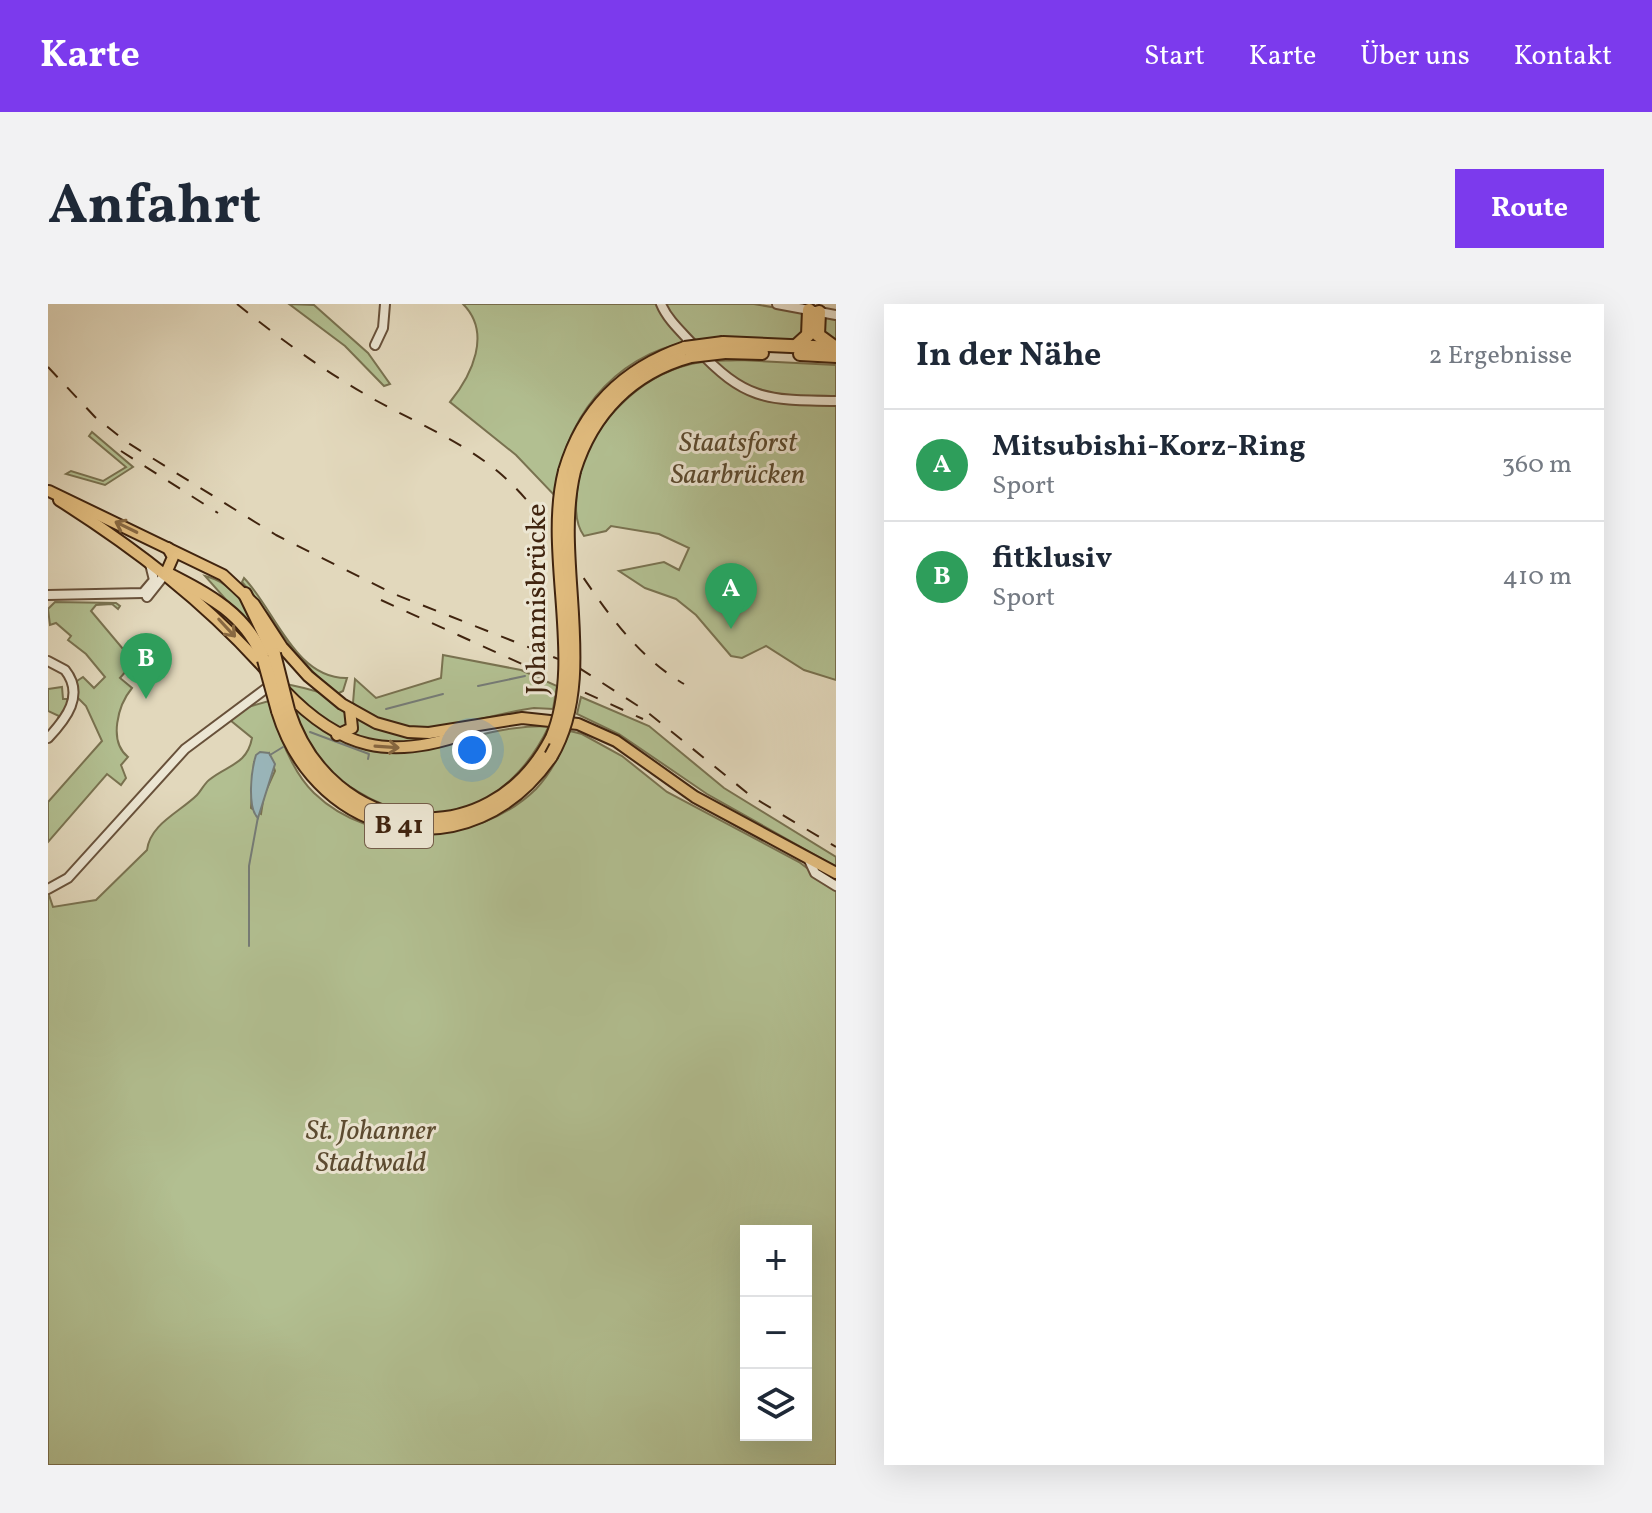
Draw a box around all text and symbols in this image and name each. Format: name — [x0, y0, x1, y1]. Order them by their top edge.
text: Karte — [40, 30, 140, 83]
text: Start — [1144, 37, 1205, 76]
text: Karte — [1249, 37, 1316, 76]
text: Über uns — [1360, 37, 1470, 76]
text: Kontakt — [1514, 37, 1612, 76]
text: Anfahrt — [48, 169, 261, 247]
button: Route — [1455, 169, 1604, 248]
text: In der Nähe — [916, 333, 1101, 380]
text: 2 Ergebnisse — [1429, 338, 1572, 374]
park label: Staatsforst Saarbrücken — [671, 424, 805, 495]
text: Mitsubishi-Korz-Ring — [992, 426, 1306, 468]
text: A — [933, 447, 951, 483]
text: 360 m — [1502, 447, 1572, 483]
text: Sport — [992, 468, 1055, 504]
street label: Johannisbrücke — [518, 503, 557, 695]
one-way arrow — [114, 519, 138, 534]
text: fitklusiv — [992, 538, 1112, 580]
text: B — [933, 559, 951, 595]
text: 410 m — [1503, 559, 1572, 595]
pin: A — [705, 563, 757, 629]
text: Sport — [992, 580, 1055, 616]
one-way arrow — [217, 617, 236, 637]
pin: B — [120, 633, 172, 699]
your location — [452, 730, 492, 770]
one-way arrow — [373, 740, 400, 755]
road number: B 41 — [365, 804, 433, 848]
park label: St. Johanner Stadtwald — [306, 1112, 437, 1183]
map controls — [740, 1225, 812, 1441]
button: + — [740, 1225, 812, 1297]
button: − — [740, 1297, 812, 1369]
button: layers — [740, 1369, 812, 1441]

